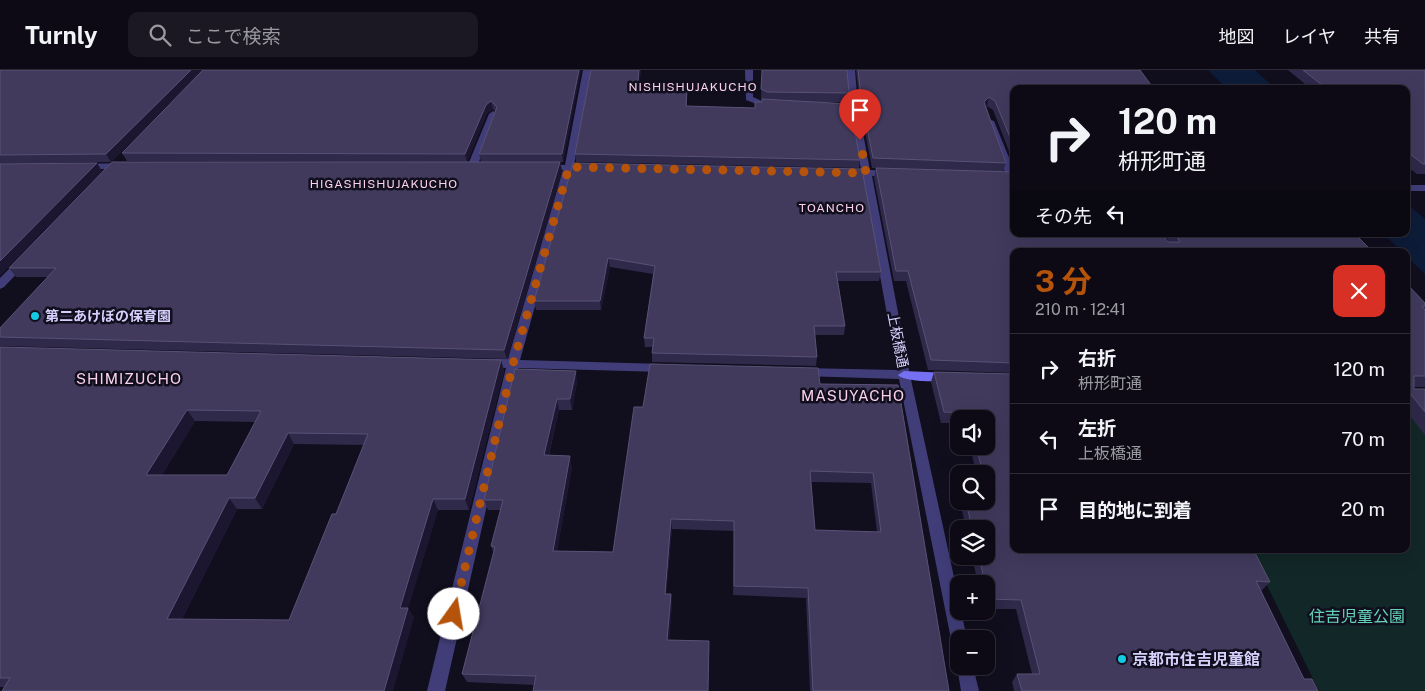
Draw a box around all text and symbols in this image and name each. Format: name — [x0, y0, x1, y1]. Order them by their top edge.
search box — [128, 12, 478, 57]
text: Turnly — [25, 21, 98, 49]
icon: search — [146, 21, 174, 49]
text: ここで検索 — [186, 25, 281, 47]
text: 地図 — [1219, 26, 1255, 47]
text: レイヤ — [1283, 26, 1336, 47]
text: 共有 — [1364, 26, 1400, 47]
district label: NISHISHUJAKUCHO — [629, 80, 757, 94]
pin — [839, 89, 881, 140]
icon: arrive — [846, 96, 874, 124]
text: 120 m — [1118, 101, 1217, 142]
icon: right — [1035, 105, 1100, 170]
text: 枡形町通 — [1118, 148, 1206, 174]
district label: HIGASHISHUJAKUCHO — [310, 177, 458, 191]
icon: left — [1102, 200, 1130, 228]
district label: TOANCHO — [799, 201, 865, 215]
text: その先 — [1035, 205, 1092, 227]
text: 3 分 — [1035, 263, 1092, 299]
button: close — [1333, 265, 1385, 317]
text: 210 m · 12:41 — [1035, 300, 1126, 319]
place label: 第二あけぼの保育園 — [45, 308, 171, 324]
marker: 第二あけぼの保育園 — [29, 310, 41, 322]
street label: 上板橋通 — [885, 311, 911, 369]
text: 右折 — [1078, 347, 1116, 369]
icon: right — [1035, 355, 1063, 383]
text: 120 m — [1333, 358, 1385, 380]
district label: SHIMIZUCHO — [76, 370, 182, 387]
text: 枡形町通 — [1078, 374, 1142, 393]
district label: MASUYACHO — [801, 387, 905, 404]
map controls — [950, 410, 995, 675]
button: sound — [950, 410, 995, 455]
text: 左折 — [1078, 417, 1116, 439]
icon: left — [1035, 425, 1063, 453]
text: 70 m — [1341, 428, 1385, 450]
text: 上板橋通 — [1078, 444, 1142, 463]
button: search — [950, 465, 995, 510]
icon: arrive — [1035, 495, 1063, 523]
text: 20 m — [1341, 498, 1385, 520]
text: 目的地に到着 — [1078, 499, 1192, 521]
button: layers — [950, 520, 995, 565]
button: + — [950, 575, 995, 620]
position arrow — [427, 587, 479, 639]
park label: 住吉児童公園 — [1309, 607, 1405, 626]
button: − — [950, 630, 995, 675]
place label: 京都市住吉児童館 — [1132, 650, 1260, 669]
marker: 京都市住吉児童館 — [1116, 653, 1128, 665]

